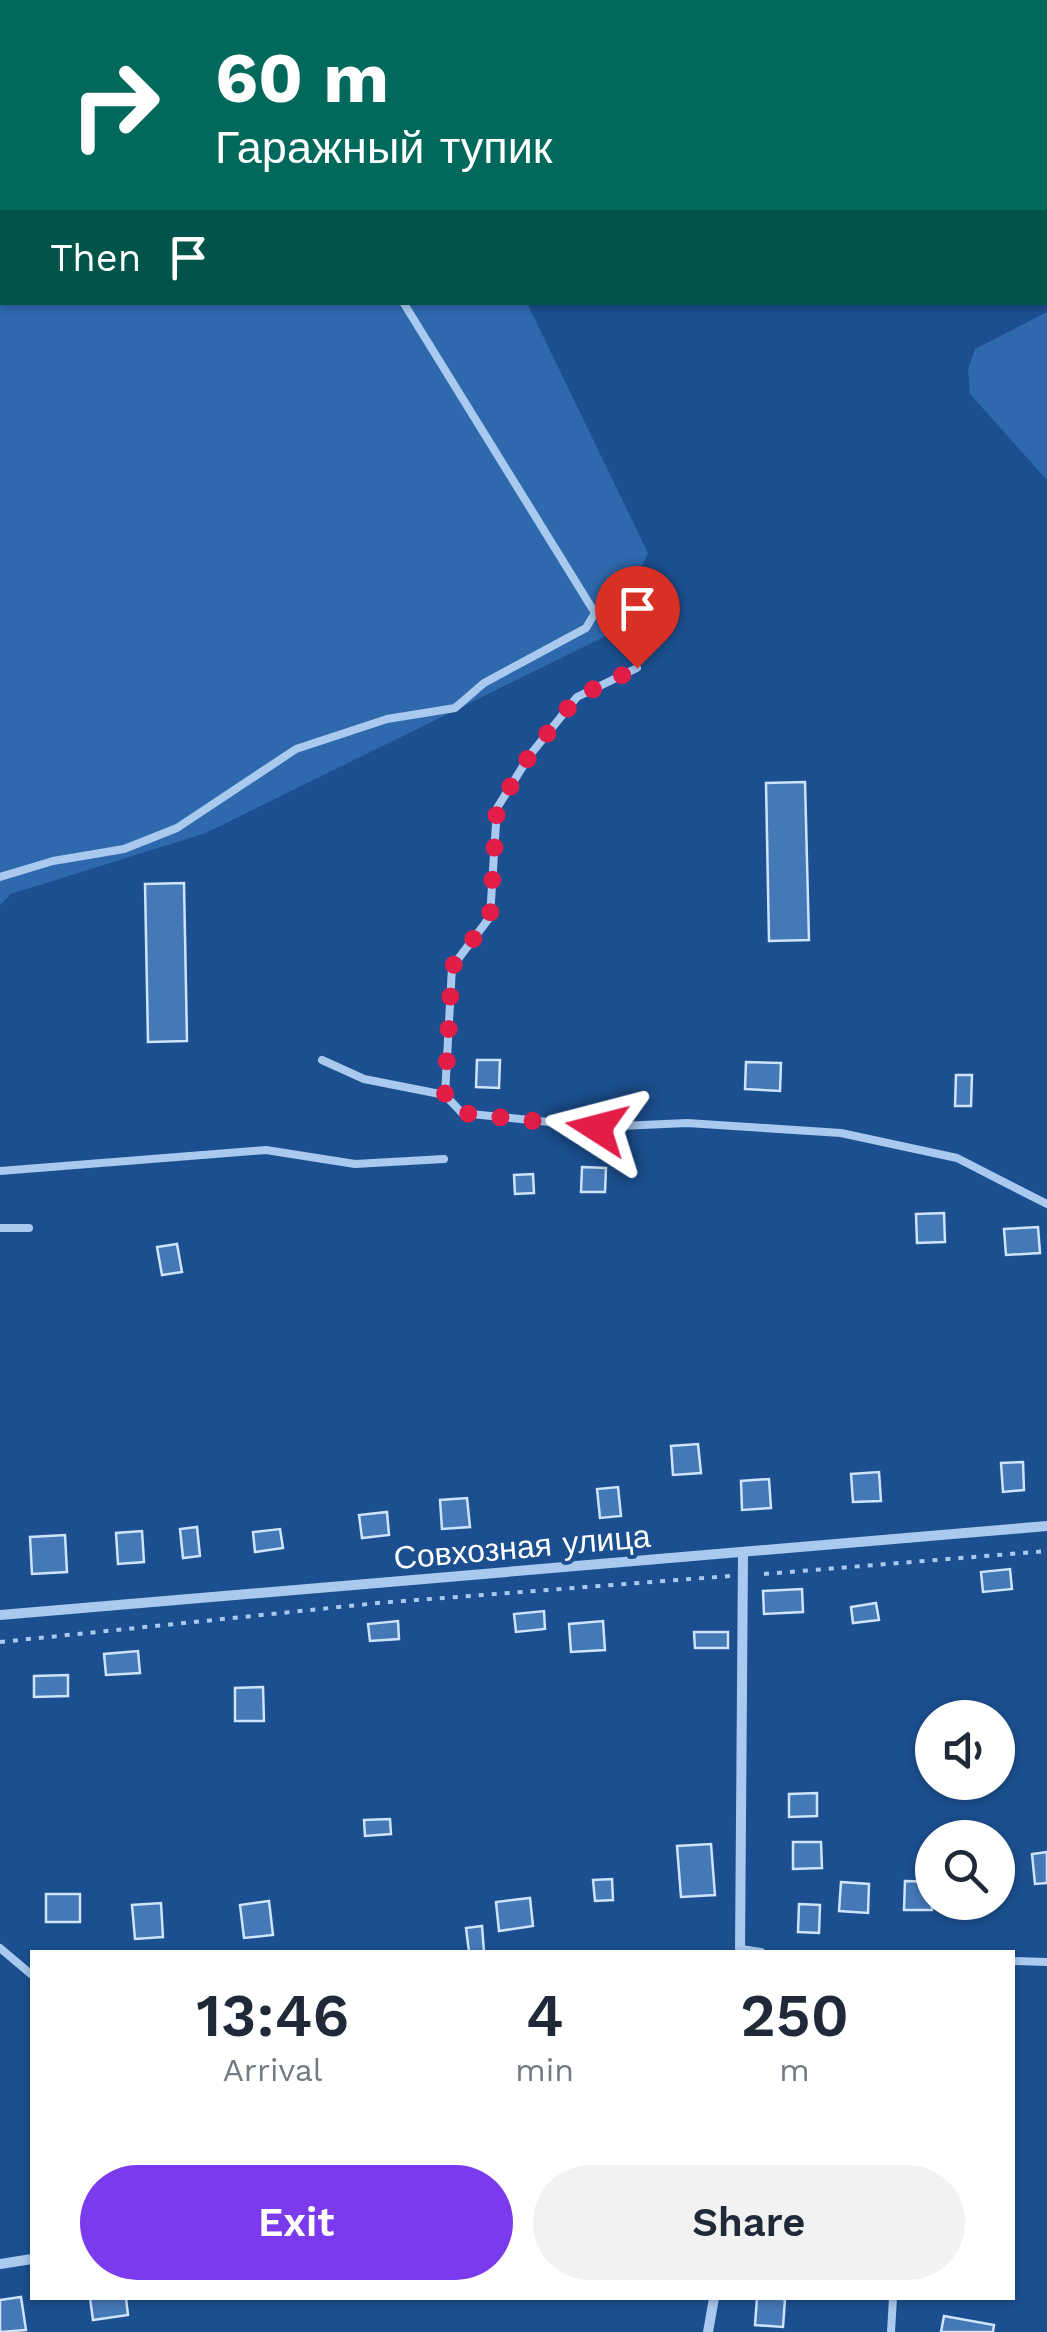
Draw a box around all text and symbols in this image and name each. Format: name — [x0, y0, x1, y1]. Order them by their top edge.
text: 60 m — [215, 37, 389, 119]
icon: right — [50, 40, 180, 170]
text: Гаражный тупик — [215, 121, 553, 174]
icon: arrive — [161, 230, 216, 285]
text: Then — [50, 236, 141, 280]
pin — [595, 566, 680, 669]
icon: arrive — [610, 581, 665, 636]
position arrow — [545, 1076, 649, 1180]
street label: Совхозная улица — [392, 1517, 652, 1577]
map controls — [915, 1700, 1015, 1920]
button: sound — [915, 1700, 1015, 1800]
button: search — [915, 1820, 1015, 1920]
text: 13:46 — [196, 1980, 349, 2051]
text: 4 — [526, 1980, 564, 2051]
text: 250 — [740, 1980, 849, 2051]
text: Arrival — [223, 2051, 323, 2089]
text: min — [515, 2051, 574, 2089]
text: m — [779, 2051, 810, 2089]
button: Exit — [80, 2165, 513, 2280]
button: Share — [533, 2165, 965, 2280]

